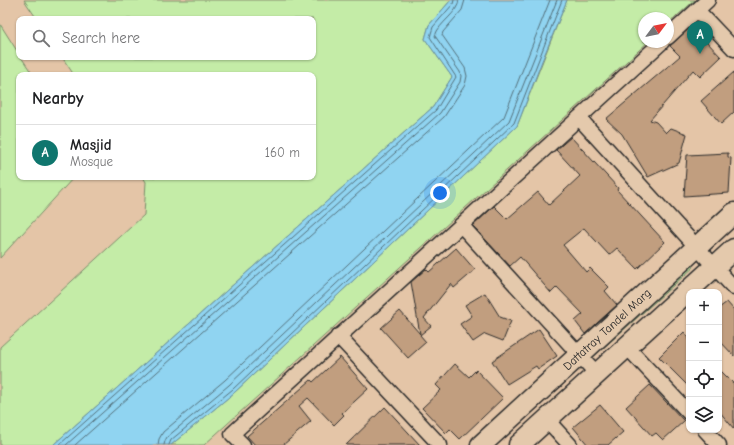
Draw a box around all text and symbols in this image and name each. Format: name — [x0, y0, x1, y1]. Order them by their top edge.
north arrow — [638, 12, 674, 48]
search box — [16, 16, 316, 60]
pin: A — [687, 21, 713, 54]
icon: search — [30, 27, 52, 49]
text: Search here — [62, 29, 140, 47]
text: Nearby — [32, 89, 83, 108]
text: Masjid — [70, 136, 111, 154]
text: A — [41, 145, 49, 160]
text: 160 m — [265, 145, 300, 160]
text: Mosque — [70, 154, 113, 169]
your location — [430, 183, 450, 203]
street label: Dattatray Tandel Marg — [560, 286, 654, 373]
map controls — [686, 289, 722, 433]
button: + — [686, 289, 722, 325]
button: − — [686, 325, 722, 361]
button: locate — [686, 361, 722, 397]
button: layers — [686, 397, 722, 433]

